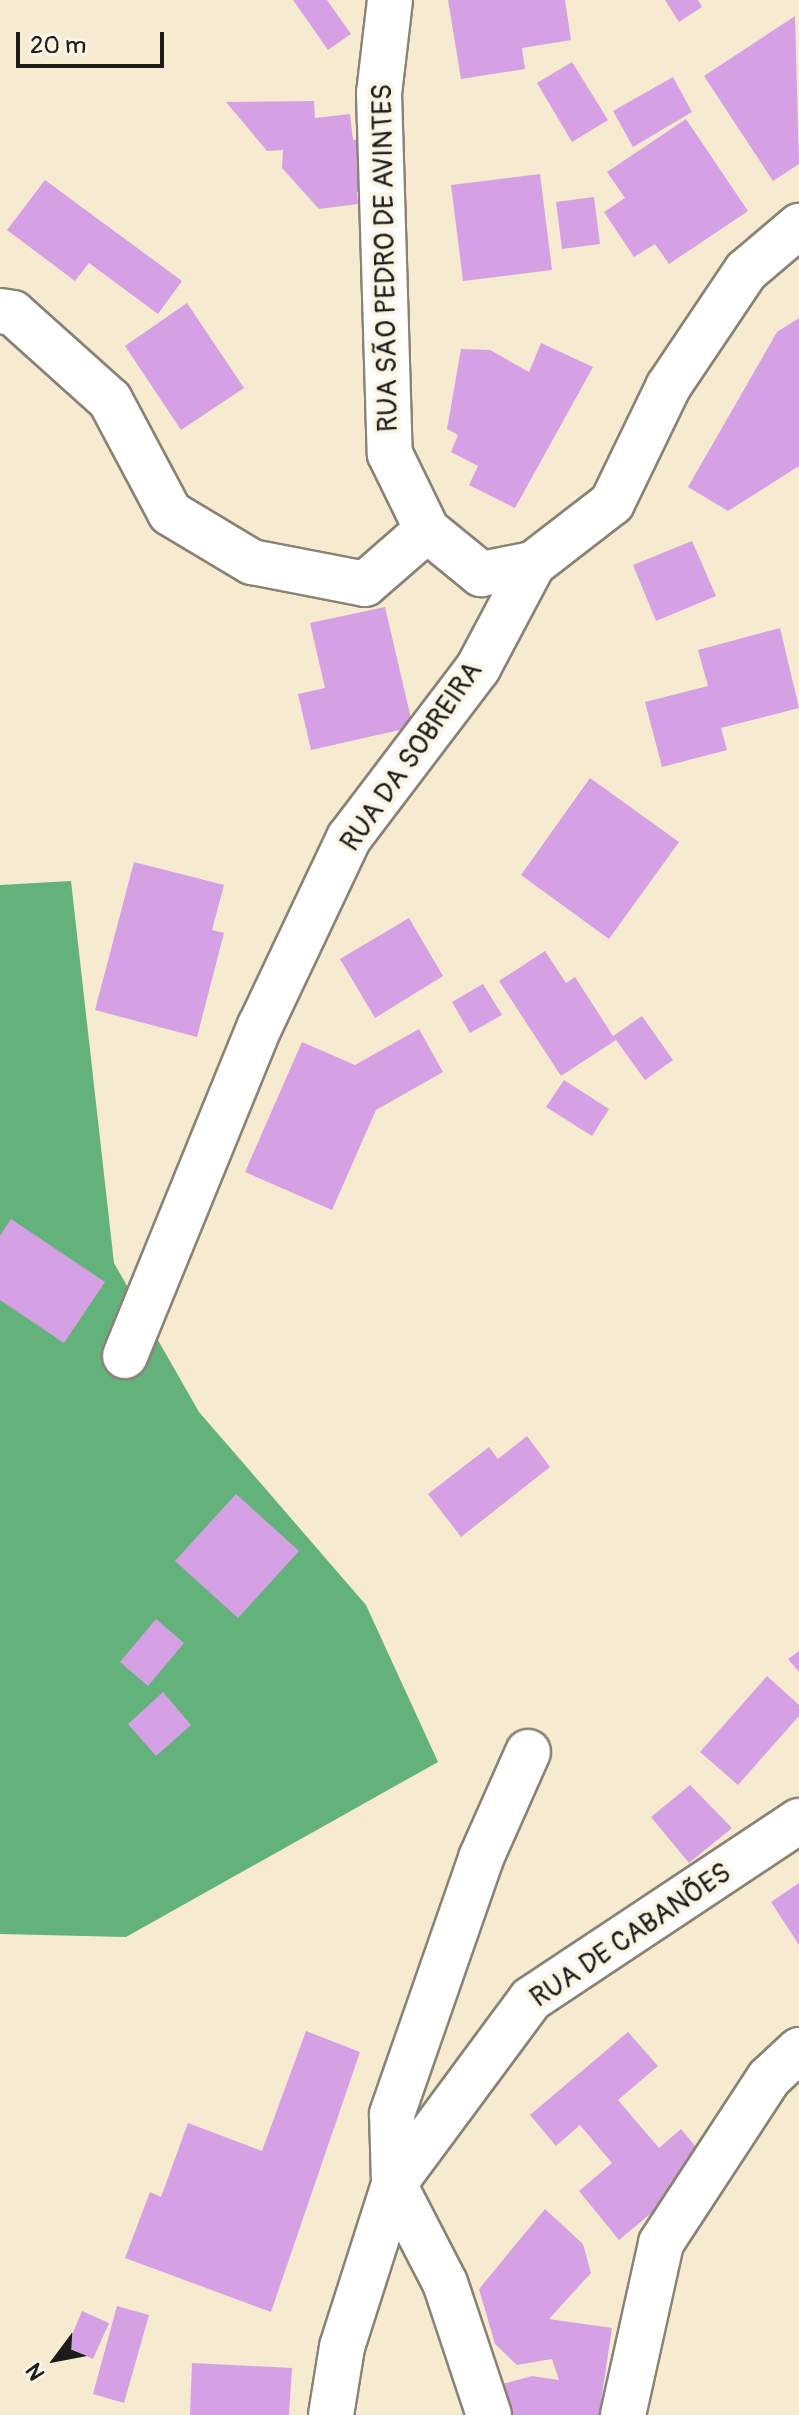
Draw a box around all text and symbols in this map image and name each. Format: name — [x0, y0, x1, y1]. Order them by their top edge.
scale bar — [20, 16, 168, 66]
text: 20 m — [30, 31, 86, 60]
street label: RUA SÃO PEDRO DE AVINTES — [366, 84, 406, 432]
street label: RUA DA SOBREIRA — [334, 656, 490, 858]
street label: RUA DE CABANÕES — [524, 1856, 738, 2016]
north arrow — [16, 2319, 96, 2399]
text: N — [20, 2358, 51, 2385]

